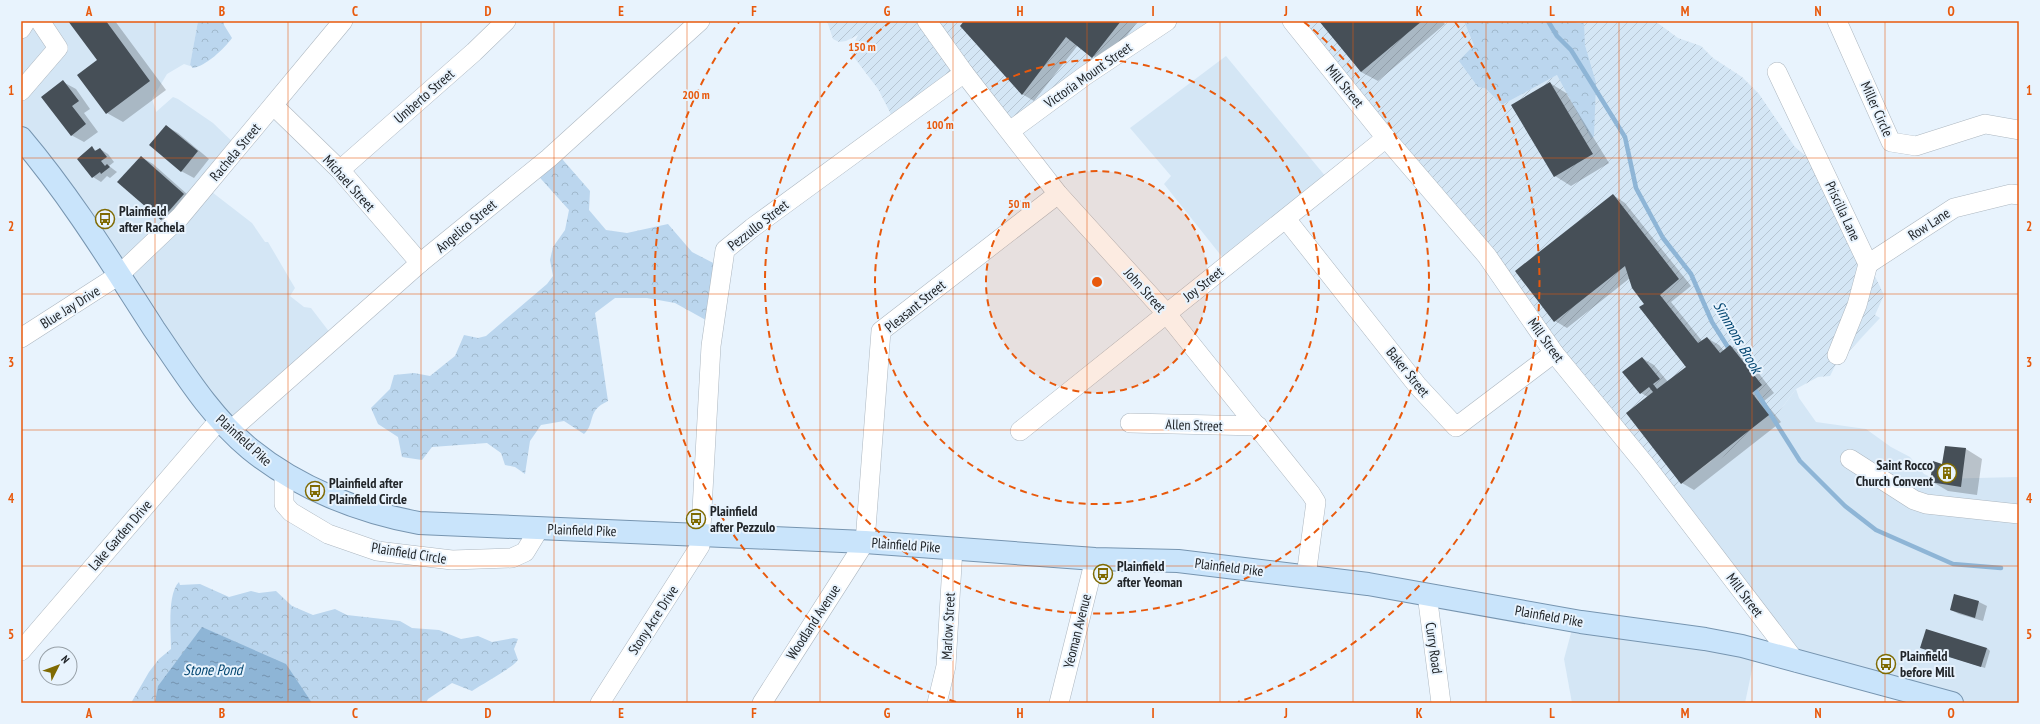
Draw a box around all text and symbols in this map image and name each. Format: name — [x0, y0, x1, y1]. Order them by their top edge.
text: A — [85, 3, 93, 20]
text: B — [219, 3, 225, 20]
text: C — [352, 3, 358, 20]
text: D — [485, 3, 492, 20]
text: E — [618, 3, 624, 20]
text: F — [751, 3, 757, 20]
text: G — [884, 3, 891, 20]
text: H — [1017, 3, 1024, 20]
text: I — [1151, 3, 1155, 20]
text: J — [1283, 3, 1288, 20]
text: K — [1416, 3, 1423, 20]
text: L — [1549, 3, 1555, 20]
text: M — [1681, 3, 1690, 20]
text: N — [1814, 3, 1822, 20]
text: O — [1947, 3, 1955, 20]
street label: Victoria Mount Street — [1040, 38, 1135, 112]
text: 150 m — [848, 39, 876, 54]
street label: Mill Street — [1322, 61, 1368, 111]
street label: Umberto Street — [390, 65, 458, 127]
street label: Miller Circle — [1857, 79, 1897, 140]
text: 1 — [8, 82, 14, 99]
text: 1 — [2026, 82, 2032, 99]
text: 200 m — [682, 87, 710, 102]
text: 100 m — [926, 117, 954, 132]
street label: Rachela Street — [206, 119, 265, 185]
street label: Michael Street — [319, 151, 379, 215]
street label: Priscilla Lane — [1821, 178, 1865, 244]
street label: Angelico Street — [432, 195, 500, 257]
street label: Pezzullo Street — [724, 196, 792, 254]
text: 50 m — [1008, 196, 1030, 211]
place label: Plainfield after Rachela — [119, 202, 185, 236]
street label: Row Lane — [1905, 204, 1953, 244]
bus stop icon: Plainfield after Rachela — [94, 208, 116, 230]
text: 2 — [8, 218, 14, 235]
text: 2 — [2026, 218, 2032, 235]
street label: John Street — [1120, 263, 1170, 316]
street label: Joy Street — [1179, 263, 1227, 306]
centre of rings — [1090, 275, 1104, 289]
street label: Pleasant Street — [881, 276, 949, 336]
street label: Blue Jay Drive — [37, 282, 103, 332]
water label: Simmons Brook — [1710, 297, 1767, 378]
street label: Mill Street — [1524, 314, 1568, 366]
street label: Baker Street — [1382, 343, 1434, 401]
text: 3 — [8, 354, 14, 371]
text: 3 — [2026, 354, 2032, 371]
street label: Plainfield Pike — [212, 410, 276, 470]
street label: Allen Street — [1165, 415, 1223, 435]
place label: Saint Rocco Church Convent — [1856, 456, 1933, 490]
building icon: Saint Rocco Church Convent — [1936, 462, 1958, 484]
place label: Plainfield after Plainfield Circle — [329, 474, 407, 508]
bus stop icon: Plainfield after Plainfield Circle — [304, 480, 326, 502]
text: 4 — [8, 490, 15, 507]
text: 4 — [2026, 490, 2033, 507]
street label: Lake Garden Drive — [84, 496, 156, 574]
place label: Plainfield after Pezzulo — [710, 502, 775, 536]
bus stop icon: Plainfield after Pezzulo — [685, 508, 707, 530]
street label: Plainfield Pike — [547, 520, 617, 540]
street label: Plainfield Pike — [871, 534, 941, 556]
street label: Plainfield Circle — [370, 538, 448, 568]
street label: Plainfield Pike — [1194, 554, 1265, 580]
place label: Plainfield after Yeoman — [1117, 557, 1182, 591]
bus stop icon: Plainfield after Yeoman — [1092, 563, 1114, 585]
street label: Mill Street — [1723, 569, 1767, 621]
street label: Woodland Avenue — [782, 581, 844, 663]
street label: Stony Acre Drive — [624, 582, 682, 658]
street label: Marlow Street — [937, 592, 959, 660]
street label: Yeoman Avenue — [1059, 592, 1095, 670]
street label: Plainfield Pike — [1513, 601, 1585, 631]
street label: Curry Road — [1421, 621, 1447, 675]
text: 5 — [8, 626, 14, 643]
text: 5 — [2026, 626, 2032, 643]
north arrow — [38, 646, 78, 686]
place label: Plainfield before Mill — [1900, 647, 1955, 681]
text: N — [58, 652, 73, 666]
bus stop icon: Plainfield before Mill — [1875, 653, 1897, 675]
water label: Stone Pond — [184, 660, 245, 679]
text: A — [85, 705, 93, 722]
text: B — [219, 705, 225, 722]
text: C — [352, 705, 358, 722]
text: D — [485, 705, 492, 722]
text: E — [618, 705, 624, 722]
text: F — [751, 705, 757, 722]
text: G — [884, 705, 891, 722]
text: H — [1017, 705, 1024, 722]
text: I — [1151, 705, 1155, 722]
text: J — [1283, 705, 1288, 722]
text: K — [1416, 705, 1423, 722]
text: L — [1549, 705, 1555, 722]
text: M — [1681, 705, 1690, 722]
text: N — [1814, 705, 1822, 722]
text: O — [1947, 705, 1955, 722]

